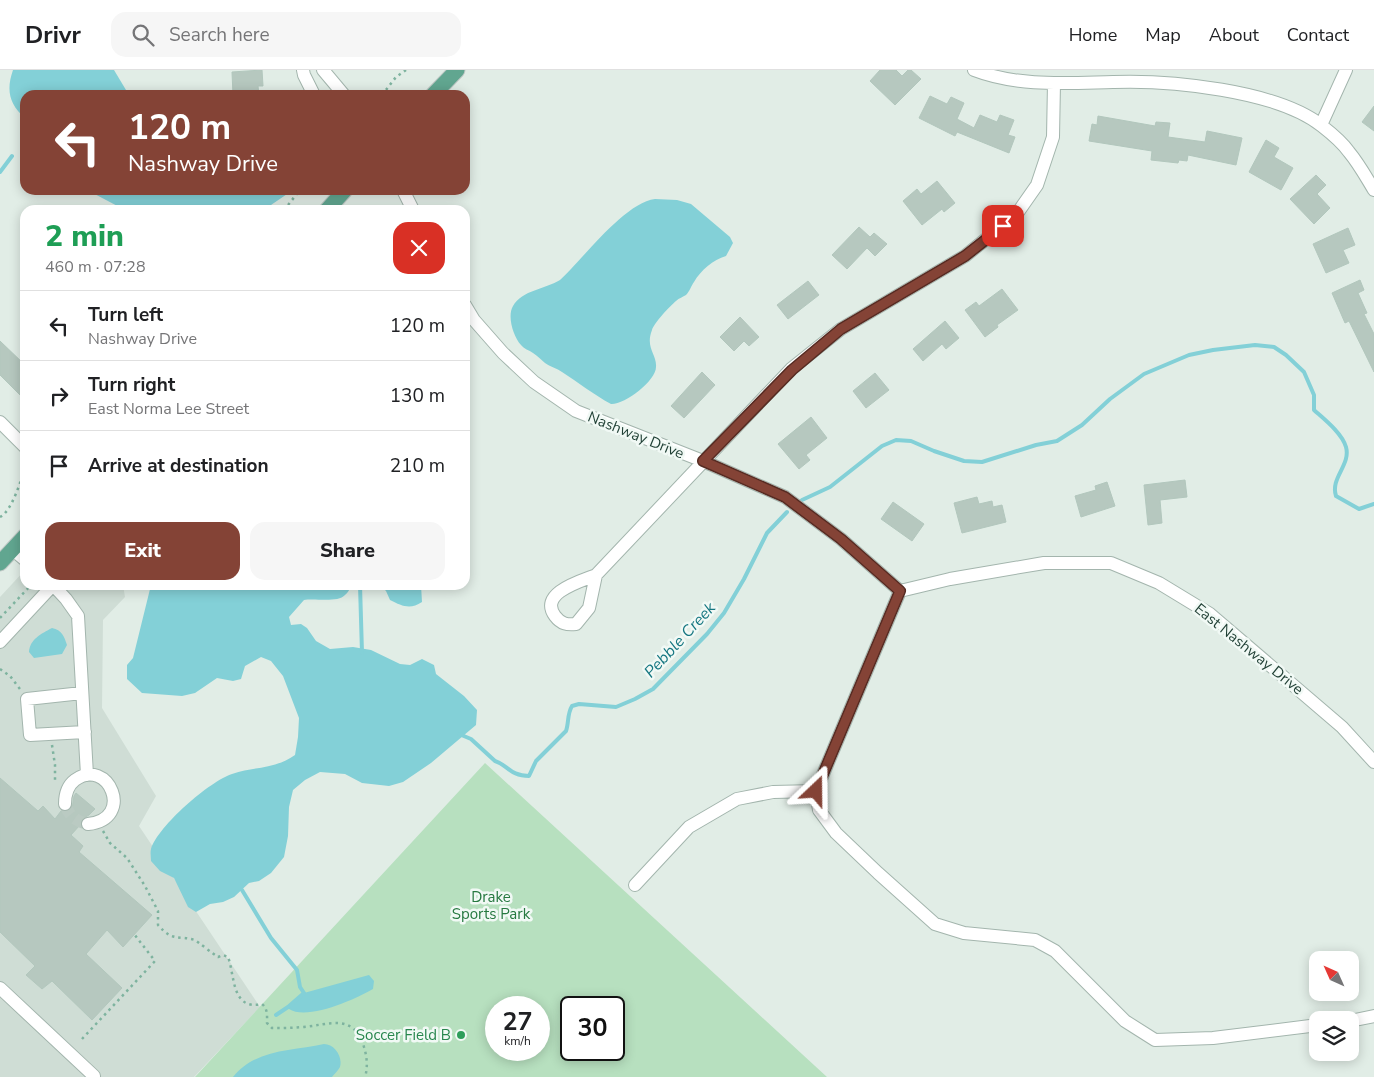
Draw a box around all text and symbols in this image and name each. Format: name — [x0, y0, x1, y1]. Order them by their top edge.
search box — [111, 12, 461, 57]
text: Drivr — [25, 19, 81, 51]
icon: search — [129, 21, 157, 49]
text: Search here — [169, 22, 270, 48]
text: Home — [1069, 23, 1117, 47]
text: Map — [1145, 23, 1181, 47]
text: About — [1209, 23, 1259, 47]
text: Contact — [1287, 23, 1349, 47]
text: 120 m — [128, 104, 231, 151]
icon: left — [45, 110, 110, 175]
text: Nashway Drive — [128, 149, 278, 179]
pin — [982, 205, 1024, 247]
icon: arrive — [989, 212, 1017, 240]
text: 2 min — [45, 216, 124, 257]
button: close — [393, 222, 445, 274]
text: 460 m · 07:28 — [45, 256, 146, 278]
text: Turn left — [88, 302, 163, 328]
icon: left — [45, 312, 73, 340]
text: 120 m — [390, 313, 445, 339]
text: Nashway Drive — [88, 328, 197, 350]
text: Turn right — [88, 372, 175, 398]
icon: right — [45, 382, 73, 410]
text: 130 m — [390, 383, 445, 409]
text: East Norma Lee Street — [88, 398, 249, 420]
street label: Nashway Drive — [585, 407, 687, 463]
icon: arrive — [45, 452, 73, 480]
text: Arrive at destination — [88, 453, 269, 479]
text: 210 m — [390, 453, 445, 479]
button: Exit — [45, 522, 240, 580]
button: Share — [250, 522, 445, 580]
water label: Pebble Creek — [639, 597, 721, 682]
street label: East Nashway Drive — [1190, 599, 1308, 699]
position arrow — [789, 764, 841, 816]
park label: Drake Sports Park — [452, 887, 531, 924]
north arrow — [1309, 951, 1359, 1001]
map controls — [1309, 951, 1359, 1061]
speed limit sign: 30 — [560, 996, 625, 1061]
text: 27 — [502, 1005, 533, 1039]
button: layers — [1309, 1011, 1359, 1061]
place label: Soccer Field B — [356, 1025, 451, 1045]
marker: Soccer Field B — [455, 1029, 467, 1041]
text: km/h — [504, 1033, 531, 1049]

